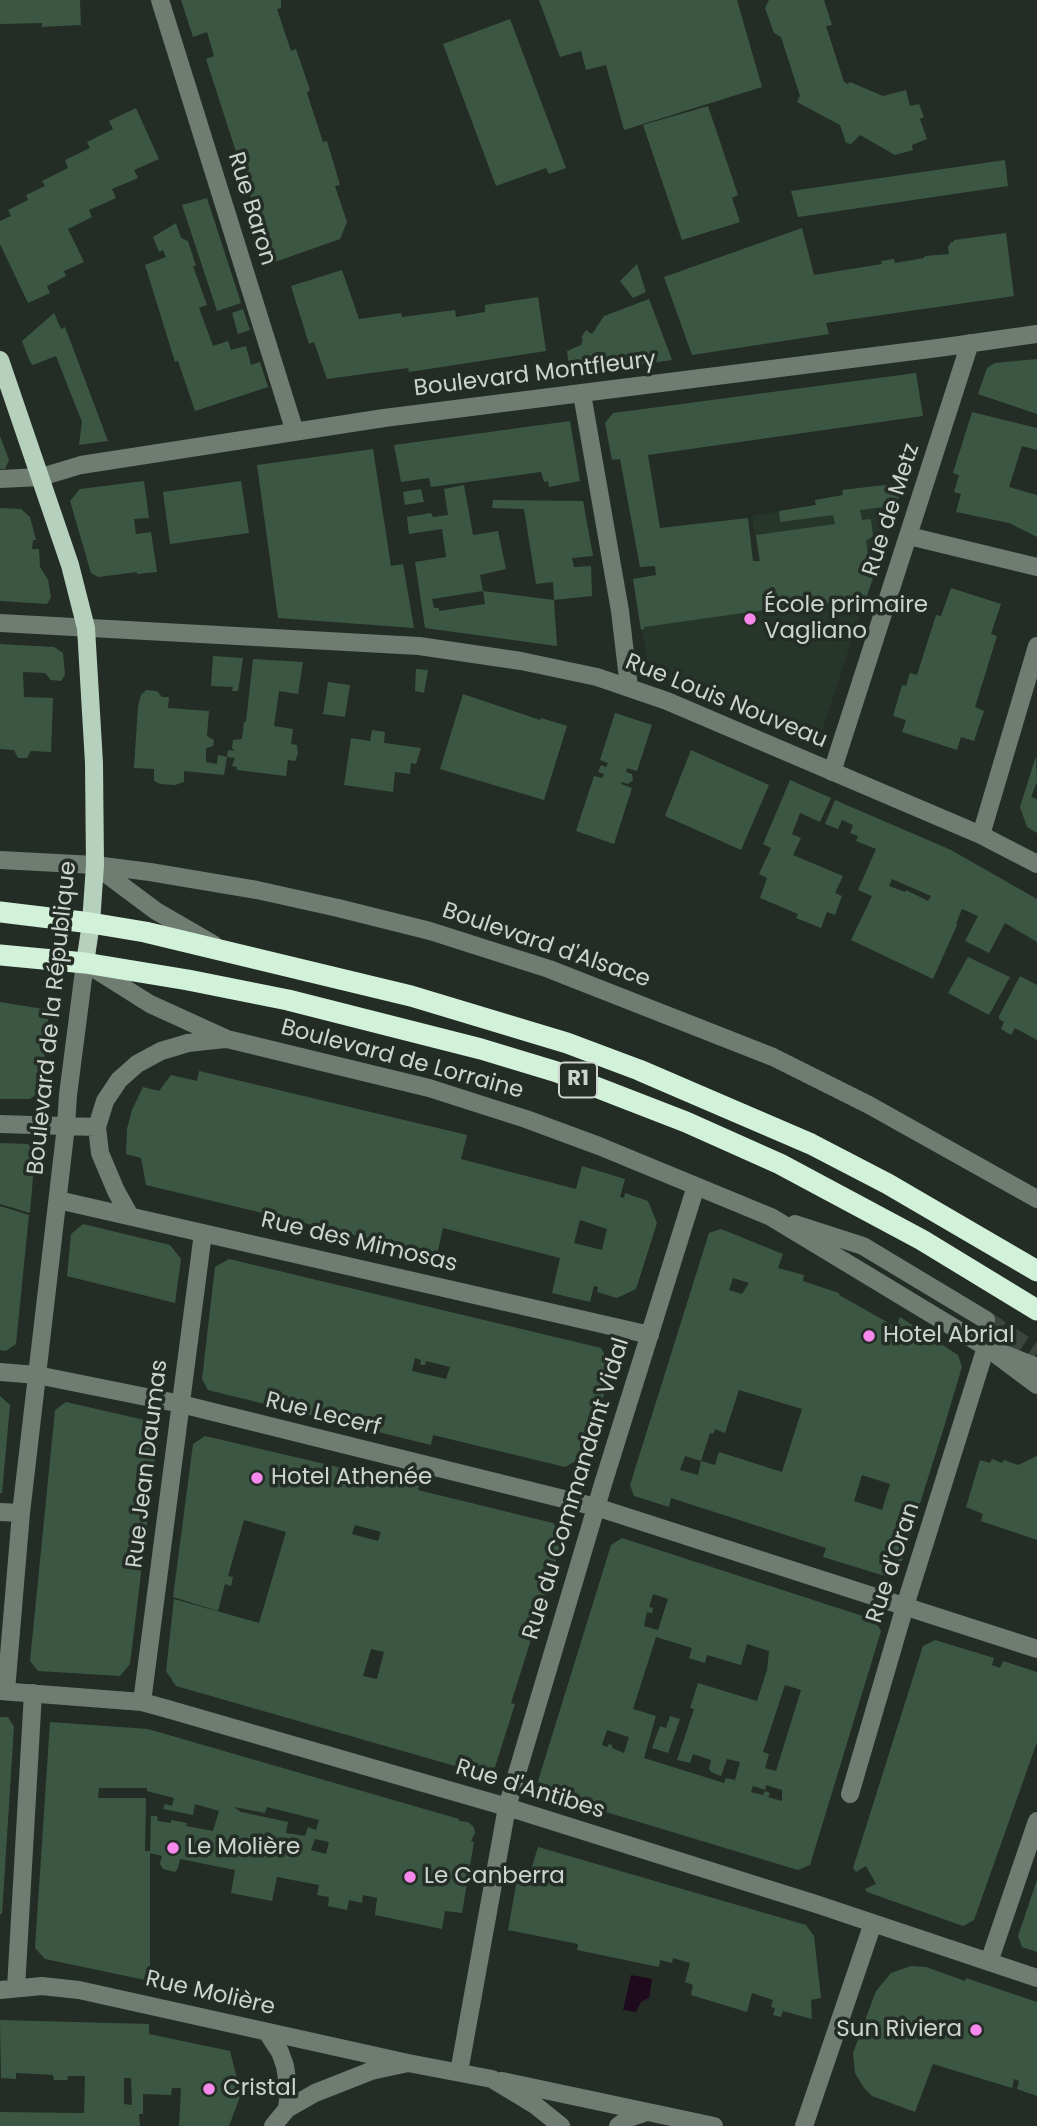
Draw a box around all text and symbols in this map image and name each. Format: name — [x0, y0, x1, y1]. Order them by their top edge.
street label: Rue Baron — [221, 149, 281, 269]
street label: Boulevard Montfleury — [412, 346, 658, 404]
street label: Rue de Metz — [858, 440, 926, 580]
place label: École primaire Vagliano — [764, 592, 928, 646]
marker: École primaire Vagliano — [742, 611, 758, 627]
street label: Rue Louis Nouveau — [621, 649, 831, 755]
street label: Boulevard de la République — [23, 860, 83, 1176]
street label: Boulevard d'Alsace — [438, 897, 654, 995]
street label: Boulevard de Lorraine — [278, 1014, 526, 1106]
road number: R1 — [559, 1062, 597, 1098]
street label: Rue des Mimosas — [258, 1207, 460, 1279]
place label: Hotel Abrial — [883, 1322, 1015, 1350]
marker: Hotel Abrial — [861, 1328, 877, 1344]
street label: Rue du Commandant Vidal — [518, 1335, 636, 1643]
street label: Rue Jean Daumas — [122, 1358, 174, 1570]
street label: Rue Lecerf — [263, 1387, 383, 1443]
place label: Hotel Athenée — [271, 1464, 432, 1492]
marker: Hotel Athenée — [249, 1470, 265, 1486]
street label: Rue d'Oran — [862, 1499, 926, 1627]
street label: Rue d'Antibes — [452, 1754, 608, 1826]
place label: Le Molière — [187, 1834, 300, 1862]
marker: Le Molière — [165, 1840, 181, 1856]
place label: Le Canberra — [424, 1863, 565, 1891]
marker: Le Canberra — [402, 1869, 418, 1885]
street label: Rue Molière — [143, 1966, 277, 2022]
place label: Sun Riviera — [836, 2016, 962, 2044]
marker: Sun Riviera — [968, 2022, 984, 2038]
place label: Cristal — [223, 2075, 297, 2103]
marker: Cristal — [201, 2081, 217, 2097]

